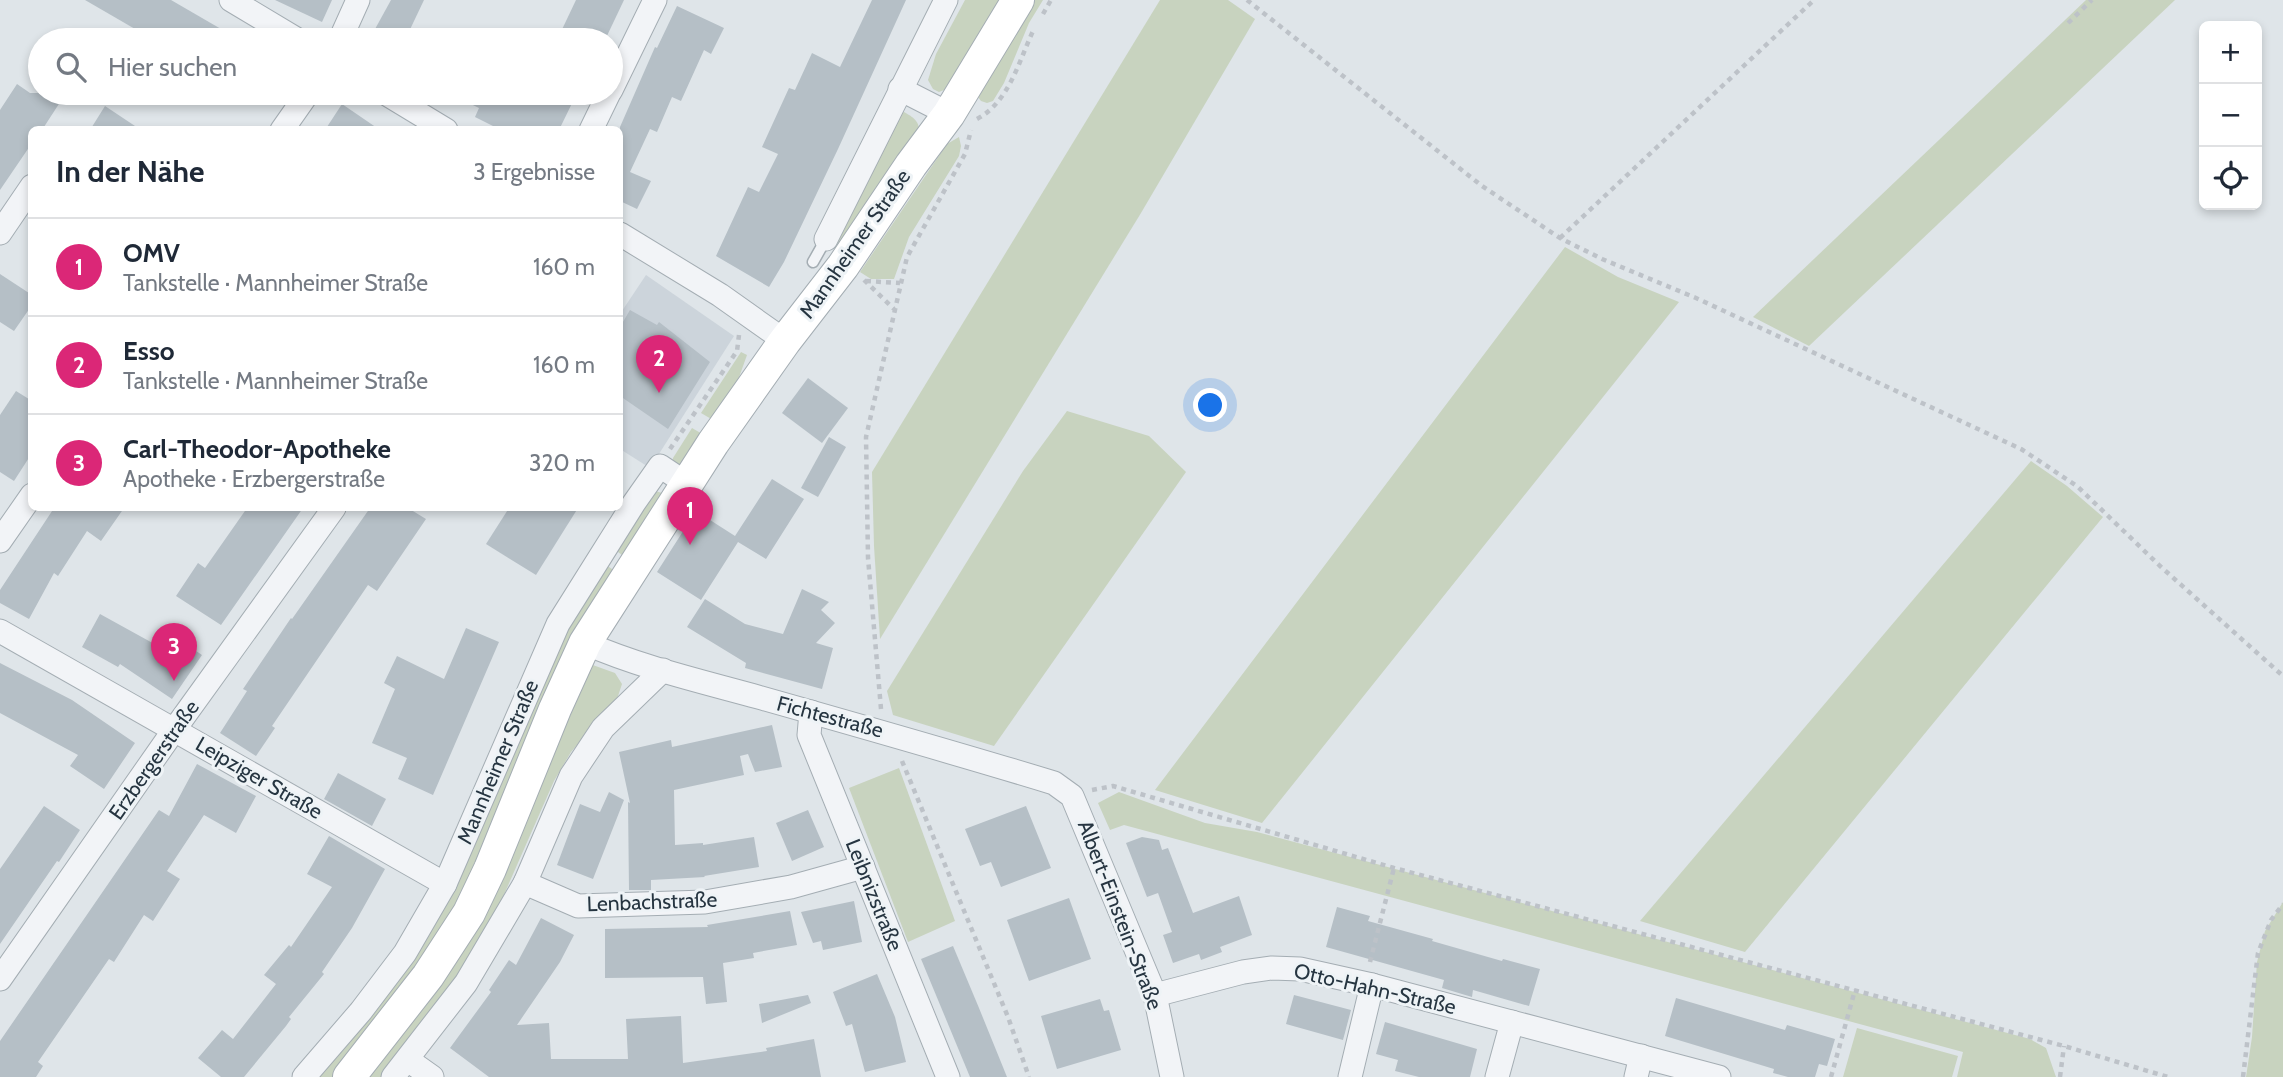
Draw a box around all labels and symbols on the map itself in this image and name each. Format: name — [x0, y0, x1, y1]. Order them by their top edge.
street label: Mannheimer Straße — [794, 164, 915, 323]
pin: 2 — [636, 335, 682, 393]
your location — [1193, 388, 1227, 422]
pin: 1 — [667, 487, 713, 545]
pin: 3 — [151, 623, 197, 681]
street label: Mannheimer Straße — [452, 676, 544, 848]
street label: Fichtestraße — [774, 690, 886, 743]
street label: Erzbergerstraße — [103, 695, 204, 824]
street label: Leipziger Straße — [191, 731, 327, 824]
street label: Albert-Einstein-Straße — [1073, 817, 1168, 1013]
street label: Leibnizstraße — [841, 835, 908, 955]
street label: Lenbachstraße — [586, 887, 718, 916]
street label: Otto-Hahn-Straße — [1292, 958, 1459, 1019]

